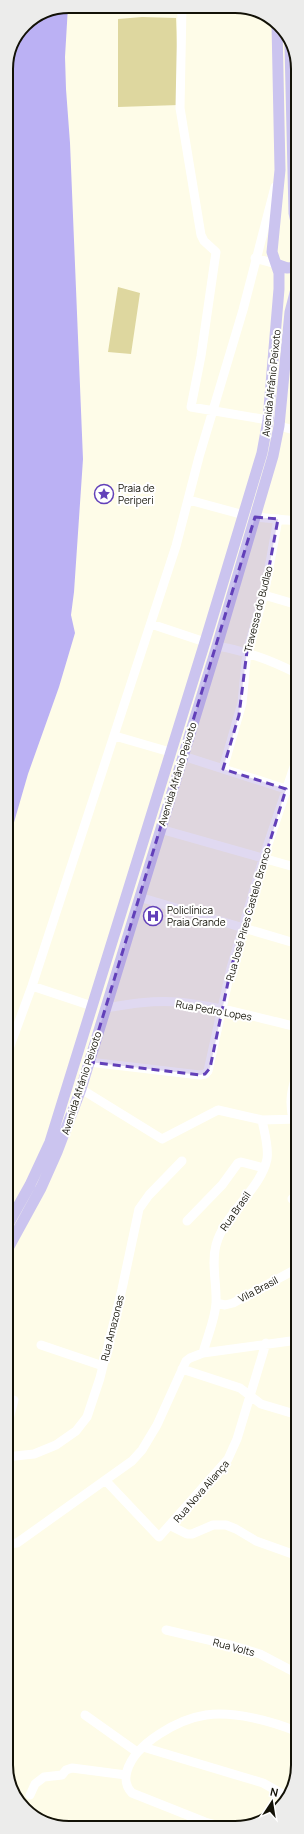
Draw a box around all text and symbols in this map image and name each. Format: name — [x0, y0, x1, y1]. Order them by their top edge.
street label: Avenida Afrânio Peixoto — [258, 329, 284, 437]
place label: Praia de Periperi — [118, 481, 155, 507]
place icon: Praia de Periperi — [93, 483, 115, 505]
street label: Travessa do Budlao — [240, 564, 276, 654]
street label: Avenida Afrânio Peixoto — [155, 720, 199, 828]
street label: Rua José Pires Castelo Branco — [222, 845, 274, 983]
place label: Policlínica Praia Grande — [167, 903, 226, 929]
hospital icon: Policlínica Praia Grande — [142, 905, 164, 927]
street label: Rua Pedro Lopes — [175, 996, 253, 1024]
street label: Avenida Afrânio Peixoto — [58, 1029, 104, 1136]
street label: Rua Brasil — [216, 1189, 254, 1233]
street label: Vila Brasil — [236, 1273, 280, 1305]
street label: Rua Amazonas — [97, 1293, 127, 1363]
street label: Rua Nova Aliança — [170, 1457, 232, 1525]
street label: Rua Volts — [212, 1635, 256, 1659]
north arrow — [252, 1782, 292, 1822]
text: N — [269, 1784, 280, 1800]

